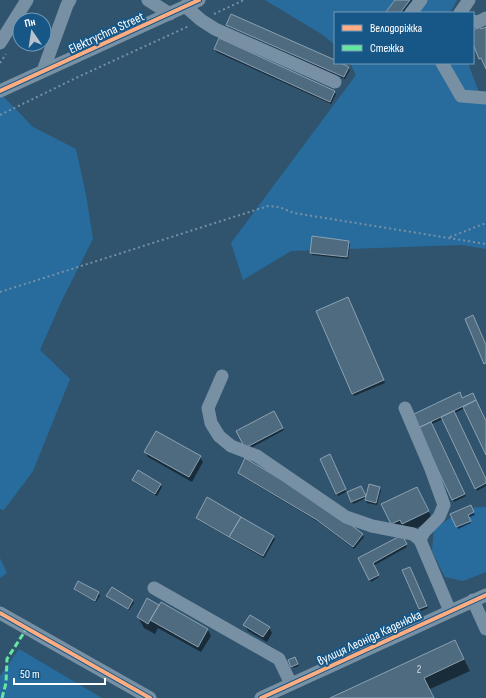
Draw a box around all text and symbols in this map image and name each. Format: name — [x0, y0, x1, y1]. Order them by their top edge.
street label: Elektrychna Street — [66, 8, 147, 57]
north arrow — [12, 12, 52, 52]
legend — [334, 12, 474, 64]
text: Пн — [23, 15, 37, 30]
text: Велодоріжка — [370, 21, 422, 36]
text: Стежка — [370, 41, 404, 56]
street label: вулиця Леоніда Каденюка — [315, 607, 424, 669]
scale bar — [14, 660, 105, 686]
house number: 2 — [417, 663, 422, 676]
text: 50 m — [20, 667, 40, 682]

